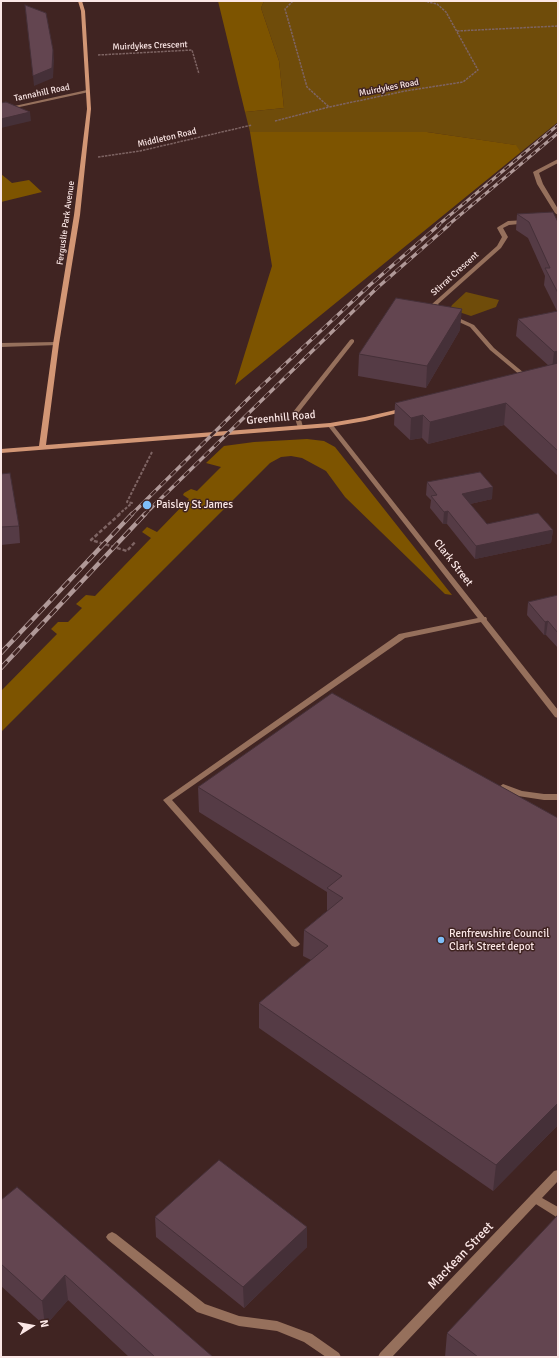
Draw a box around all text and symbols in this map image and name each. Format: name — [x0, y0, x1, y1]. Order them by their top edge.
street label: Muirdykes Crescent — [112, 39, 188, 53]
street label: Muirdykes Road — [358, 77, 420, 99]
street label: Tannahill Road — [13, 82, 71, 104]
street label: Middleton Road — [136, 126, 198, 150]
street label: Ferguslie Park Avenue — [55, 180, 77, 266]
street label: Stirrat Crescent — [429, 250, 481, 298]
street label: Greenhill Road — [246, 408, 316, 428]
place label: Paisley St James — [156, 498, 233, 512]
marker: Paisley St James — [141, 499, 153, 511]
street label: Clark Street — [431, 537, 475, 589]
place label: Renfrewshire Council Clark Street depot — [449, 927, 549, 953]
marker: Renfrewshire Council Clark Street depot — [436, 935, 446, 945]
street label: MacKean Street — [425, 1219, 497, 1293]
north arrow — [12, 1306, 52, 1346]
text: N — [37, 1319, 51, 1329]

